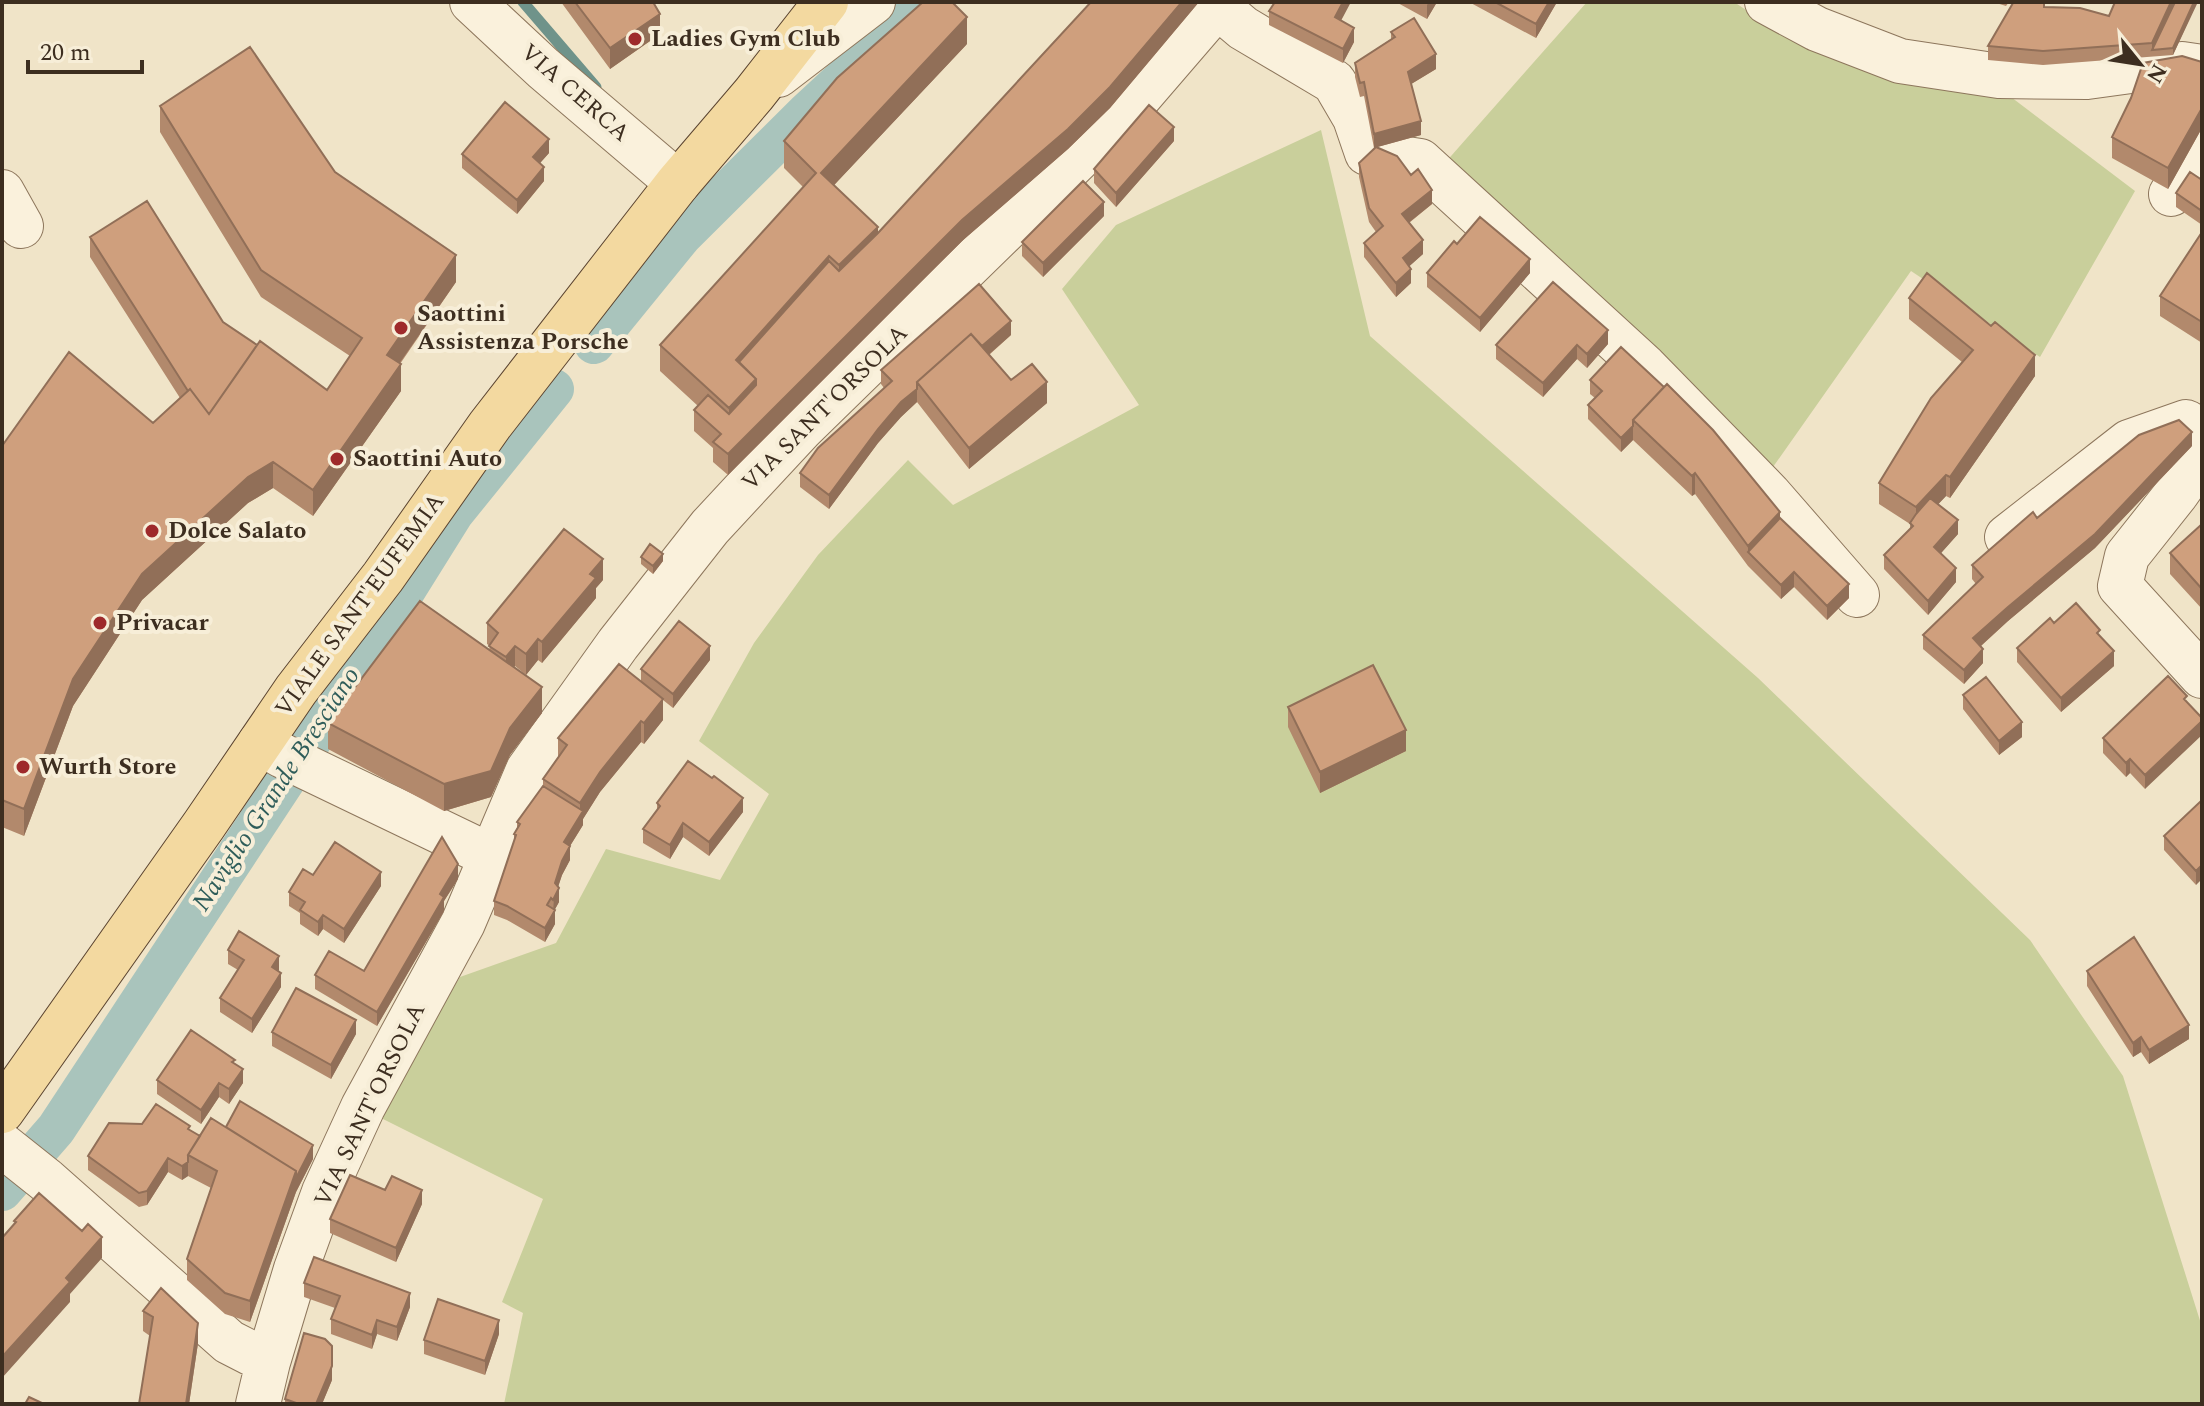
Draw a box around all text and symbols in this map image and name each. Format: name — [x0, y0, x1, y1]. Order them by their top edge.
place label: Ladies Gym Club — [651, 21, 840, 57]
scale bar — [28, 24, 142, 74]
north arrow — [2100, 24, 2180, 104]
marker: Ladies Gym Club — [626, 30, 644, 48]
text: 20 m — [40, 35, 91, 71]
street label: VIA CERCA — [512, 35, 638, 151]
text: N — [2137, 57, 2175, 89]
place label: Saottini Assistenza Porsche — [417, 296, 629, 360]
street label: VIA SANT'ORSOLA — [733, 316, 917, 500]
marker: Saottini Assistenza Porsche — [392, 319, 410, 337]
place label: Saottini Auto — [353, 441, 502, 477]
marker: Saottini Auto — [328, 450, 346, 468]
street label: VIALE SANT'EUFEMIA — [266, 485, 454, 725]
place label: Dolce Salato — [168, 513, 306, 549]
marker: Dolce Salato — [143, 522, 161, 540]
place label: Privacar — [116, 605, 209, 641]
marker: Privacar — [91, 614, 109, 632]
water label: Naviglio Grande Bresciano — [182, 659, 370, 919]
place label: Wurth Store — [39, 749, 176, 785]
marker: Wurth Store — [14, 758, 32, 776]
street label: VIA SANT'ORSOLA — [305, 997, 435, 1213]

